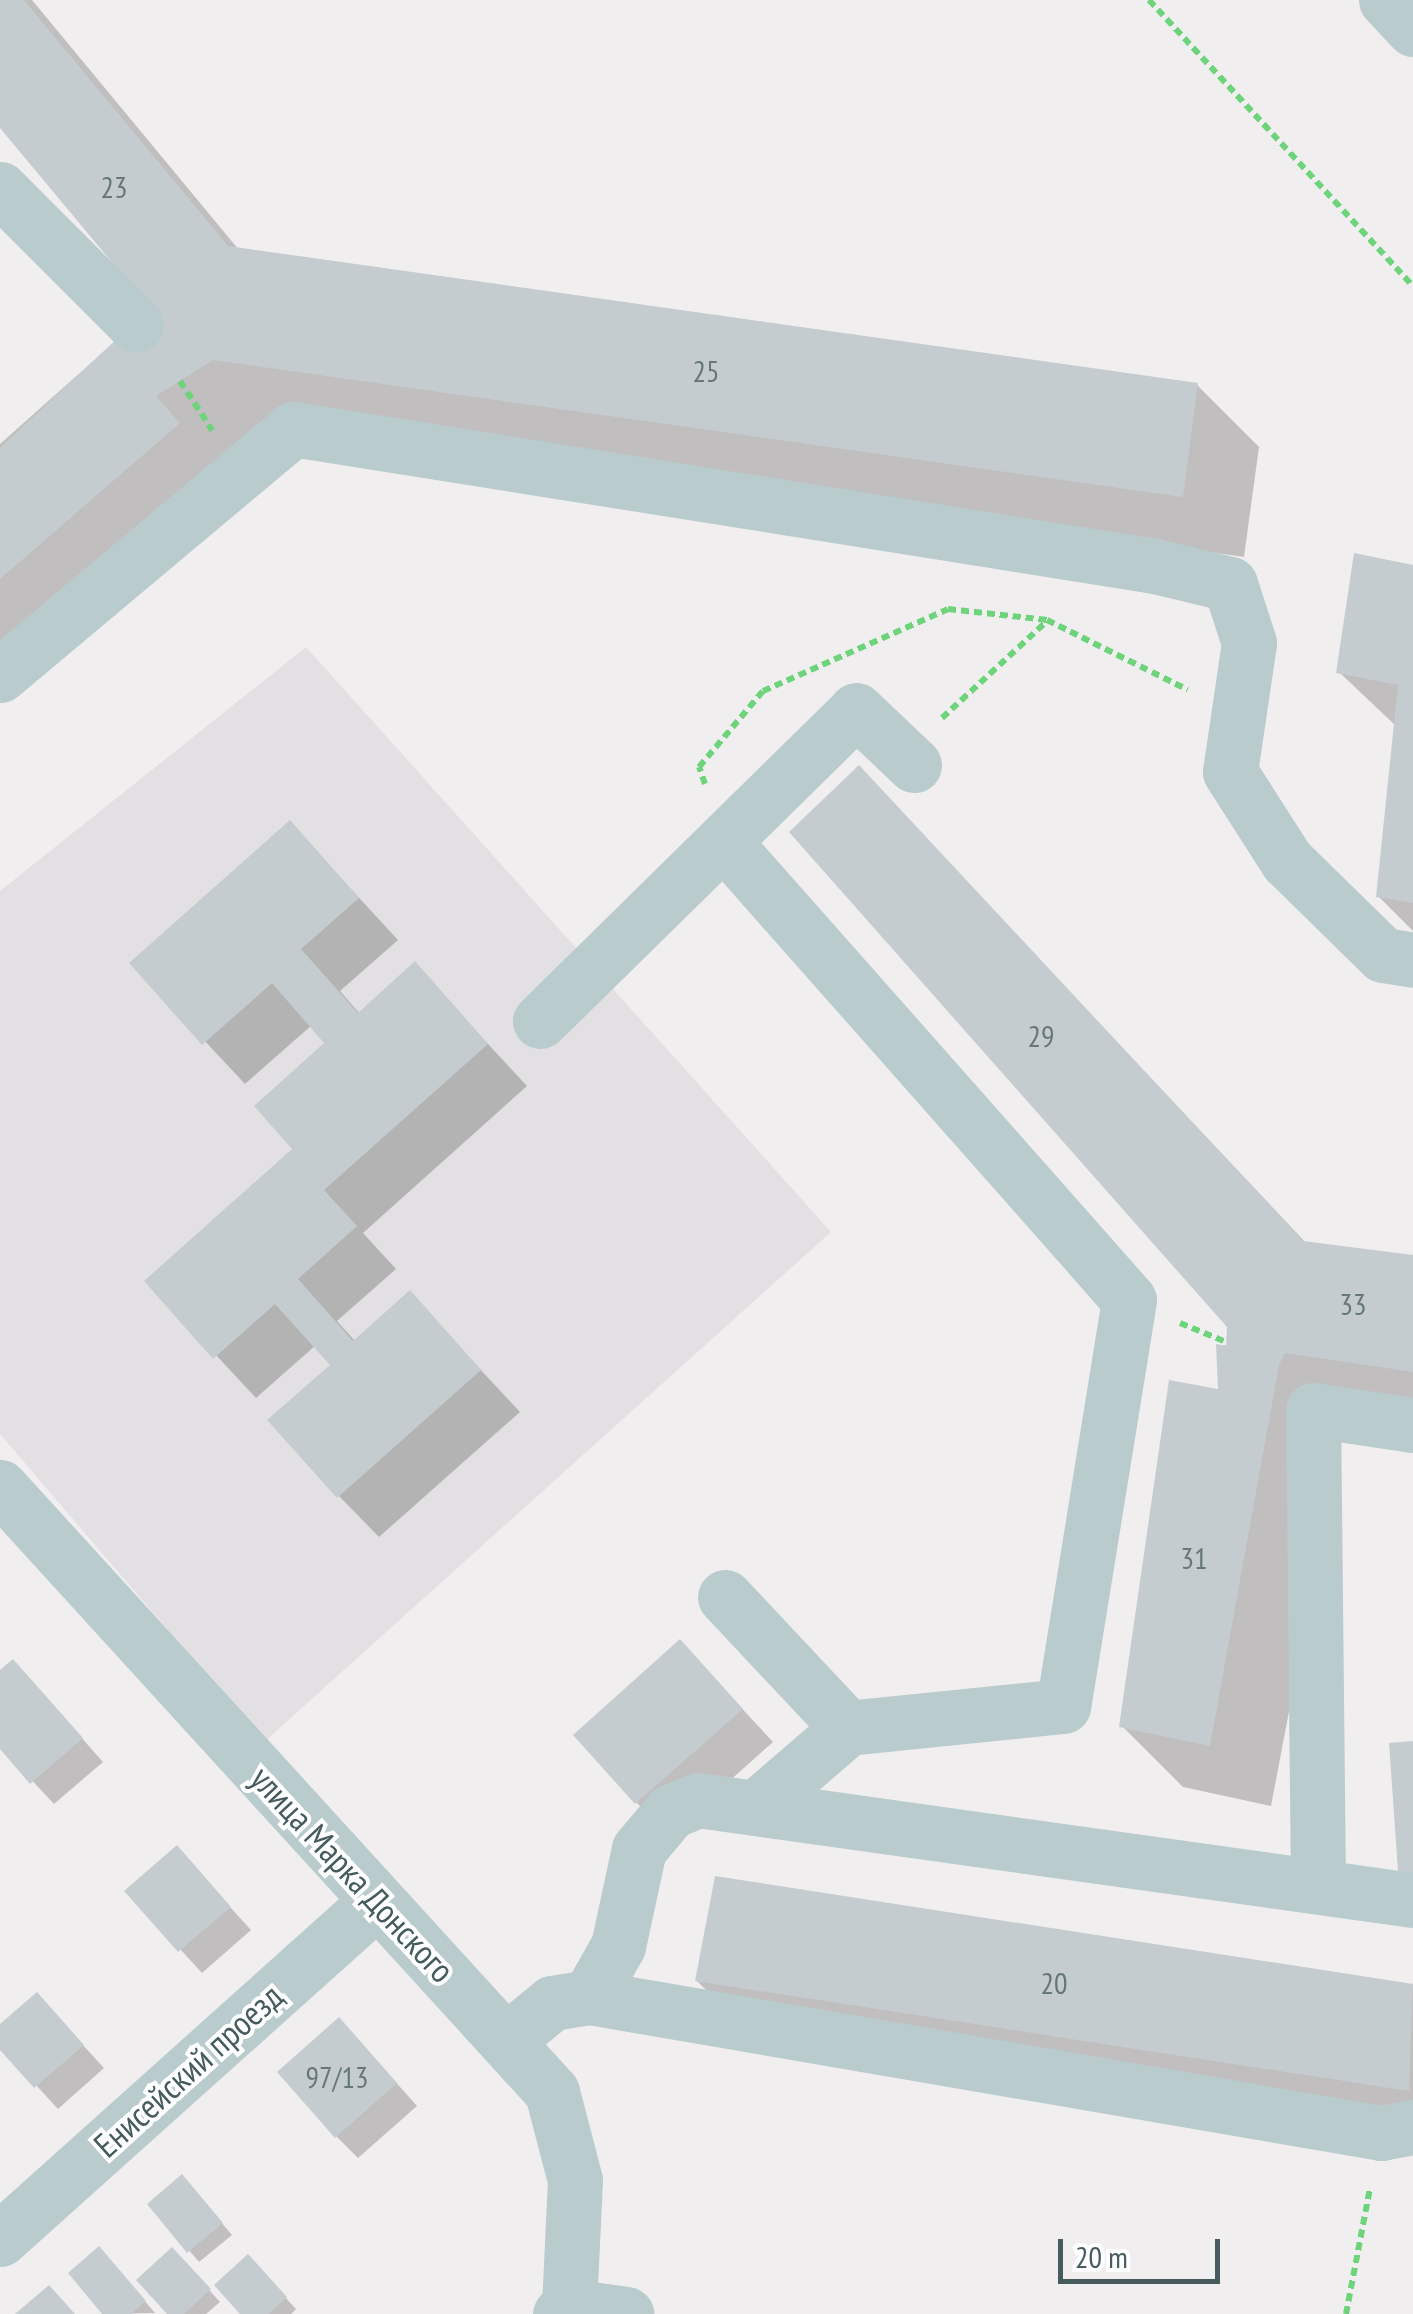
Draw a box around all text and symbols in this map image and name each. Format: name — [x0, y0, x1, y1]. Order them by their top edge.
house number: 23 — [101, 169, 127, 205]
house number: 25 — [693, 353, 719, 389]
house number: 29 — [1028, 1018, 1054, 1054]
house number: 33 — [1340, 1286, 1366, 1322]
house number: 31 — [1181, 1540, 1207, 1576]
street label: улица Марка Донского — [242, 1757, 464, 1991]
house number: 20 — [1041, 1965, 1067, 2001]
street label: Енисейский проезд — [85, 1974, 291, 2166]
house number: 97/13 — [306, 2059, 368, 2095]
scale bar — [1063, 2219, 1226, 2281]
text: 20 m — [1075, 2237, 1128, 2276]

